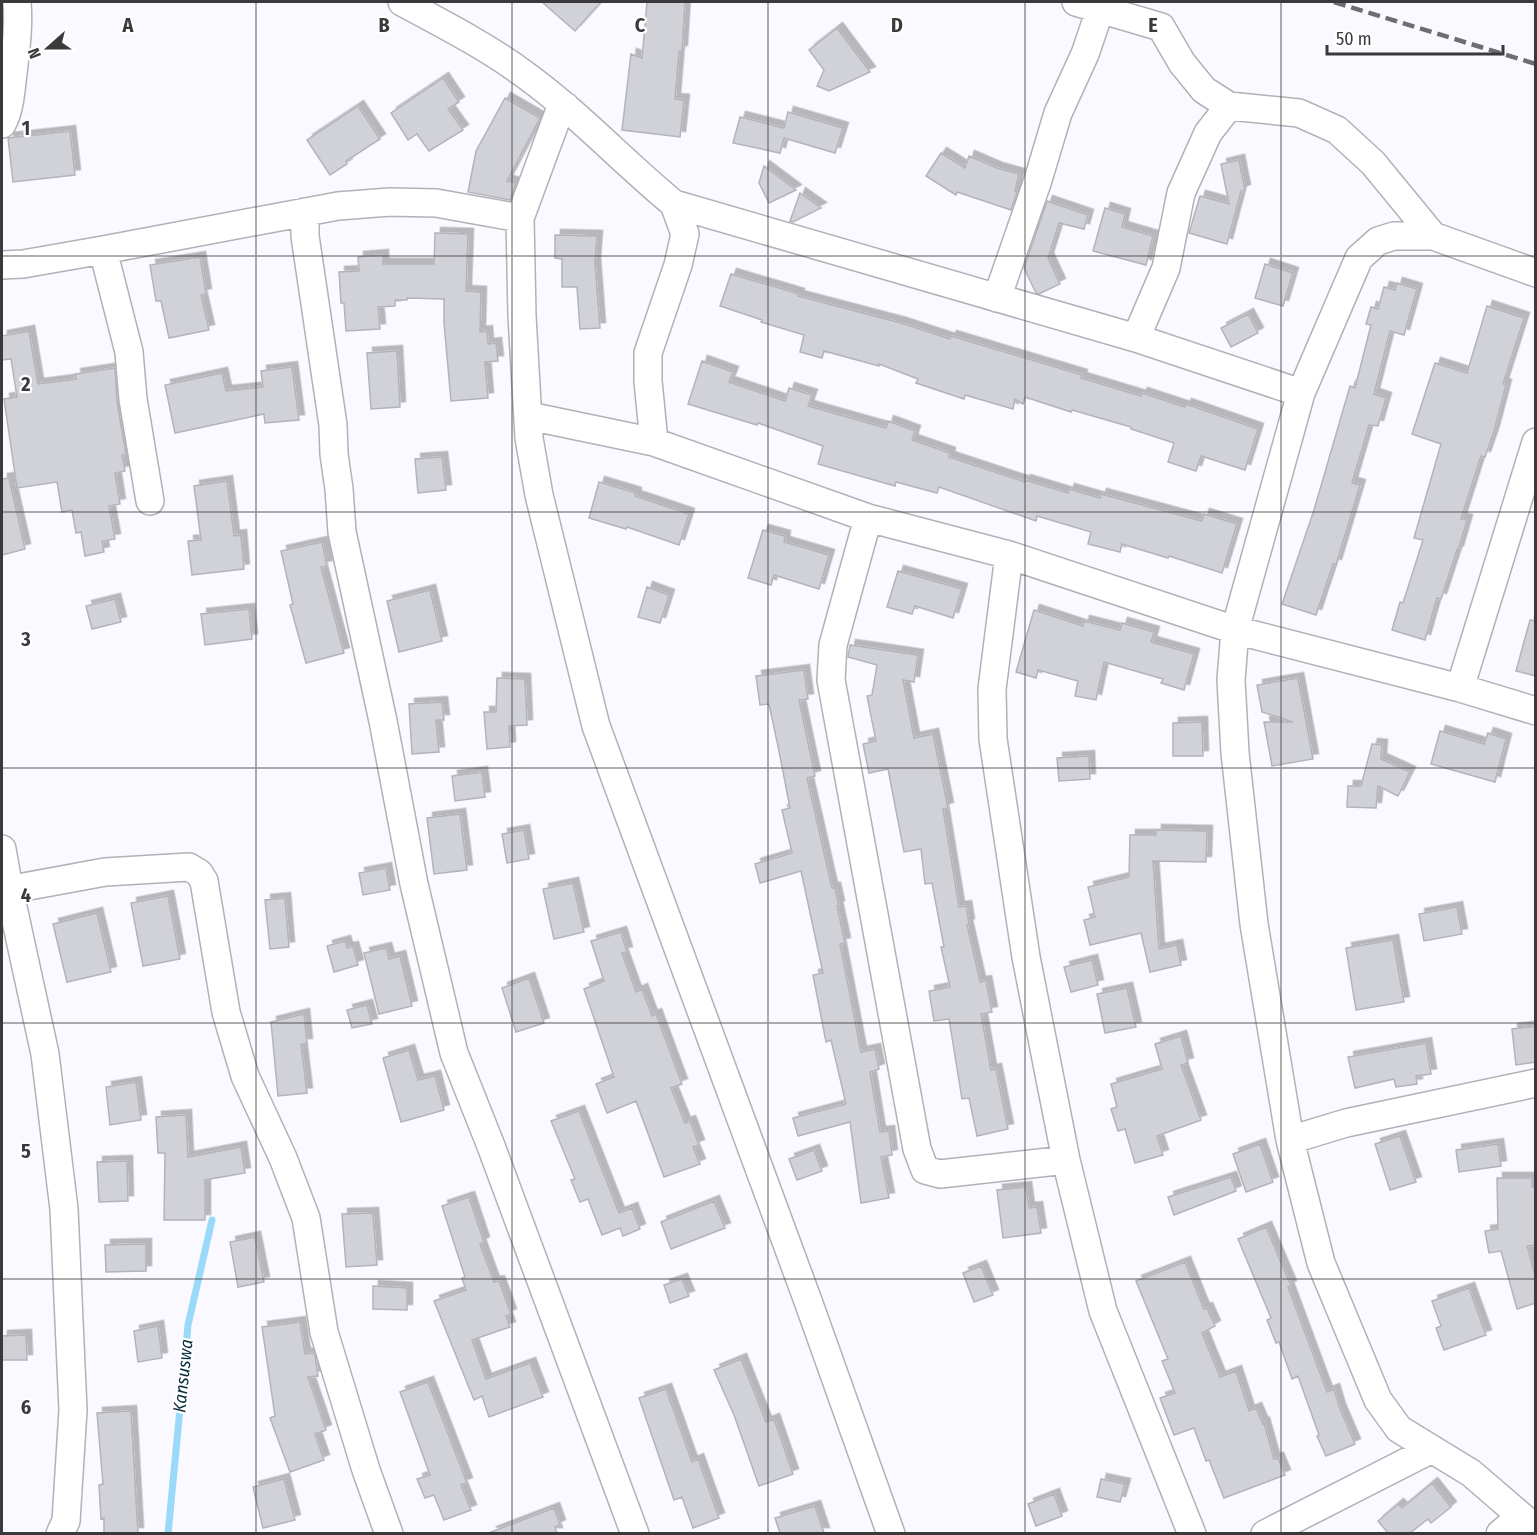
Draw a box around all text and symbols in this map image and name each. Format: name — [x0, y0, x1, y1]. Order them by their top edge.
text: A — [122, 13, 135, 37]
text: B — [378, 13, 390, 37]
text: C — [635, 13, 646, 37]
text: D — [891, 13, 903, 37]
text: E — [1148, 13, 1158, 37]
north arrow — [18, 18, 78, 78]
scale bar — [1327, 18, 1502, 56]
text: 50 m — [1336, 28, 1372, 50]
text: N — [24, 45, 45, 61]
text: 1 — [22, 116, 30, 140]
text: 2 — [20, 372, 31, 396]
text: 3 — [20, 627, 31, 651]
text: 4 — [21, 883, 31, 907]
text: 5 — [21, 1139, 31, 1163]
water label: Kansuswa — [168, 1338, 198, 1414]
text: 6 — [21, 1395, 31, 1419]

